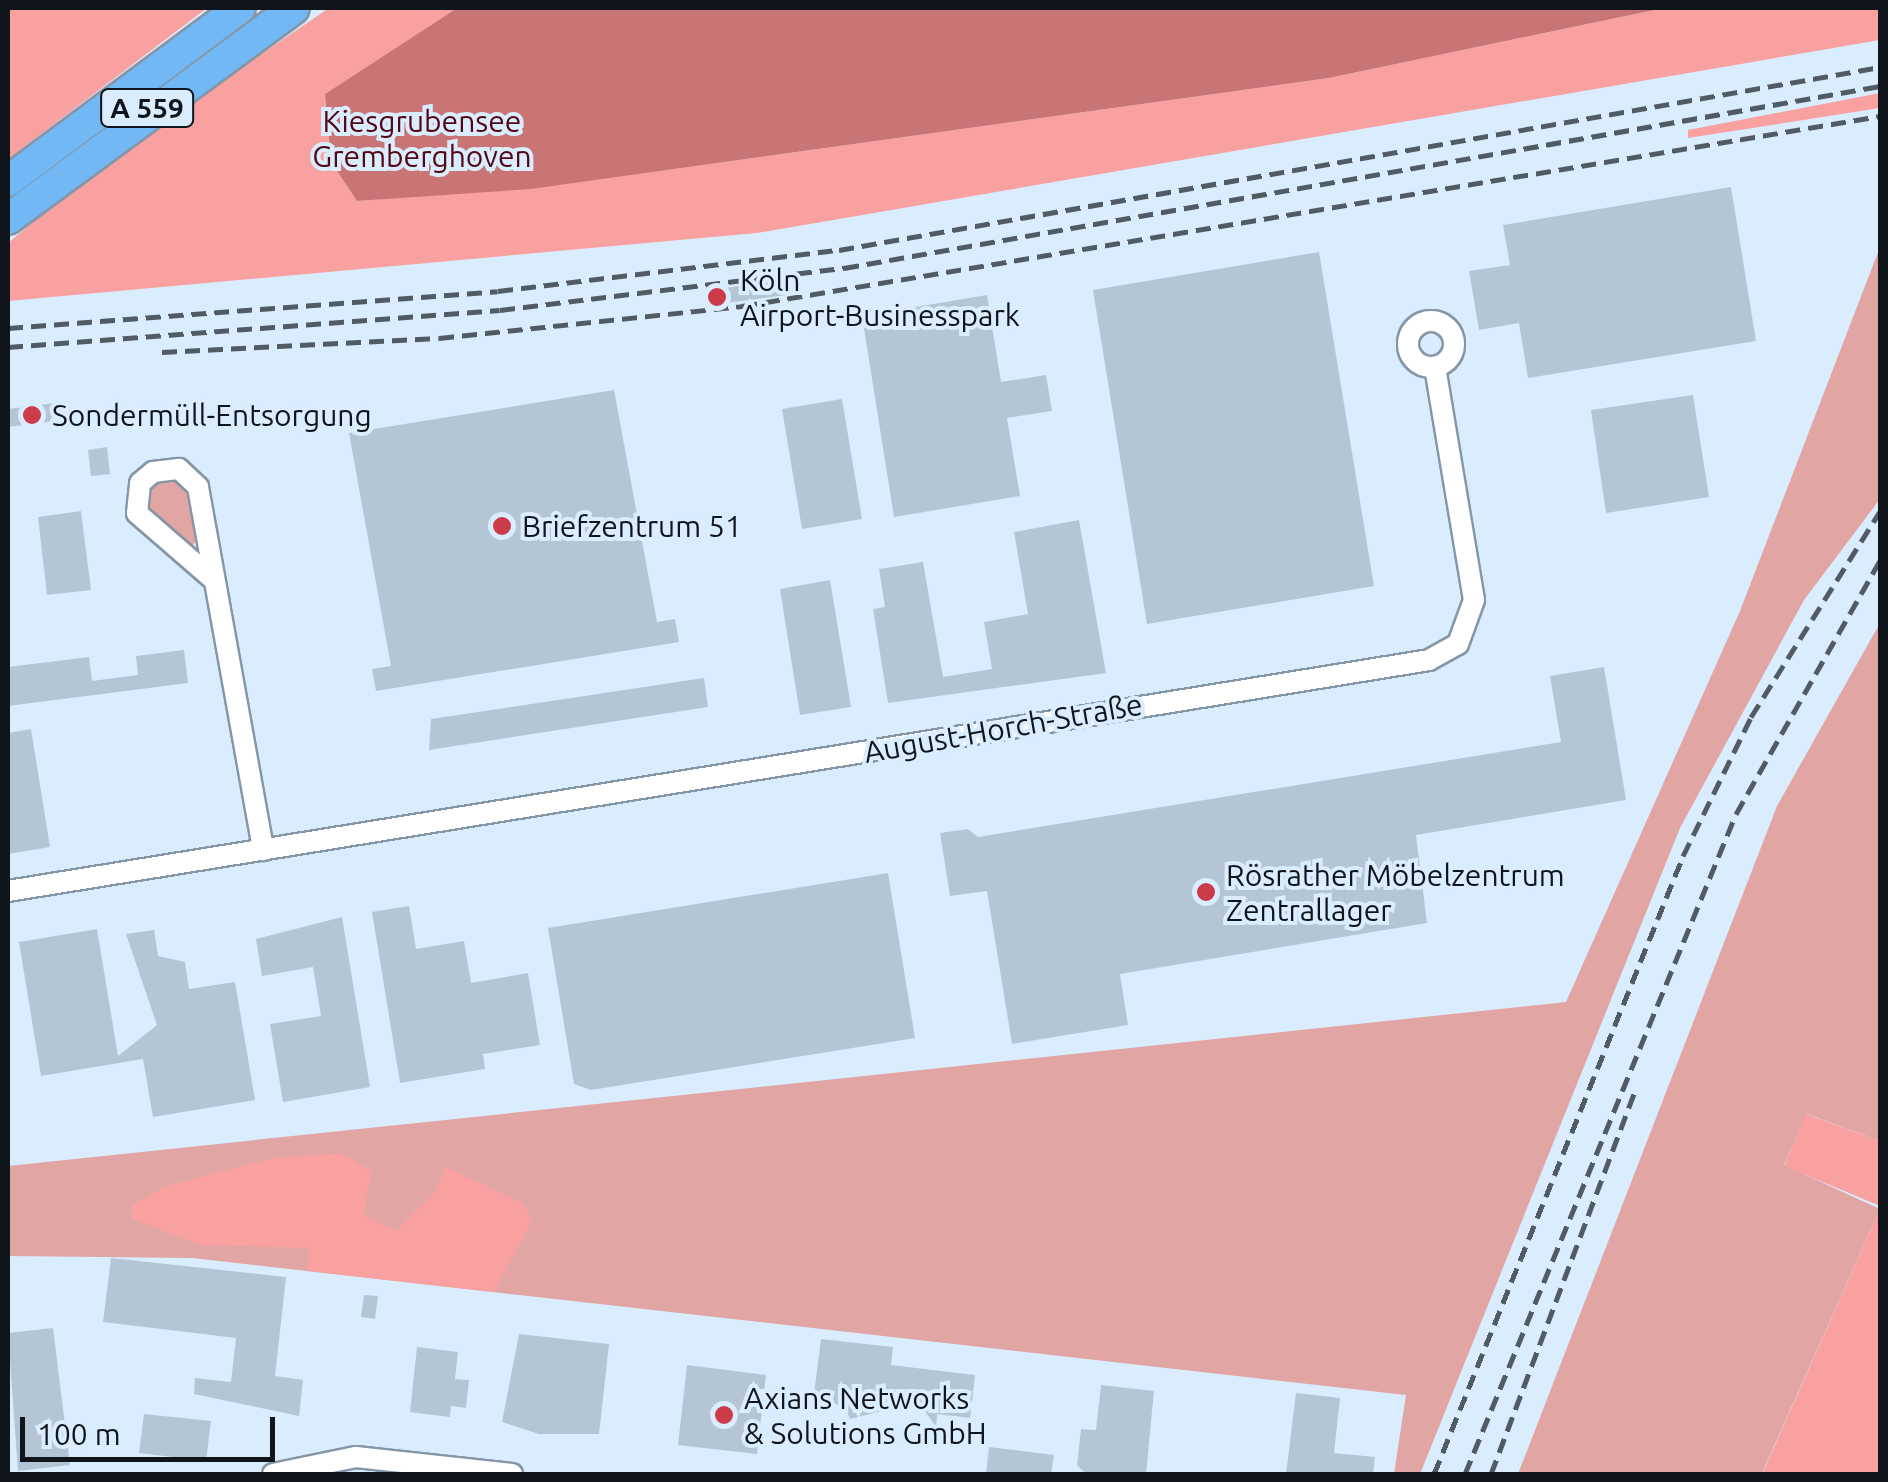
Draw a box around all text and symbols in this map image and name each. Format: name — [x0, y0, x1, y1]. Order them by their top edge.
road number: A 559 — [100, 85, 194, 131]
park label: Kiesgrubensee Gremberghoven — [312, 103, 532, 174]
place label: Köln Airport-Businesspark — [740, 262, 1020, 332]
marker: Köln Airport-Businesspark — [704, 284, 730, 310]
place label: Sondermüll-Entsorgung — [52, 397, 372, 433]
marker: Sondermüll-Entsorgung — [21, 404, 43, 426]
place label: Briefzentrum 51 — [522, 508, 742, 544]
marker: Briefzentrum 51 — [491, 515, 513, 537]
street label: August-Horch-Straße — [861, 686, 1145, 770]
place label: Rösrather Möbelzentrum Zentrallager — [1226, 857, 1565, 928]
marker: Rösrather Möbelzentrum Zentrallager — [1195, 881, 1217, 903]
place label: Axians Networks & Solutions GmbH — [744, 1380, 987, 1450]
scale bar — [25, 1397, 280, 1459]
marker: Axians Networks & Solutions GmbH — [713, 1404, 735, 1426]
text: 100 m — [37, 1417, 121, 1451]

